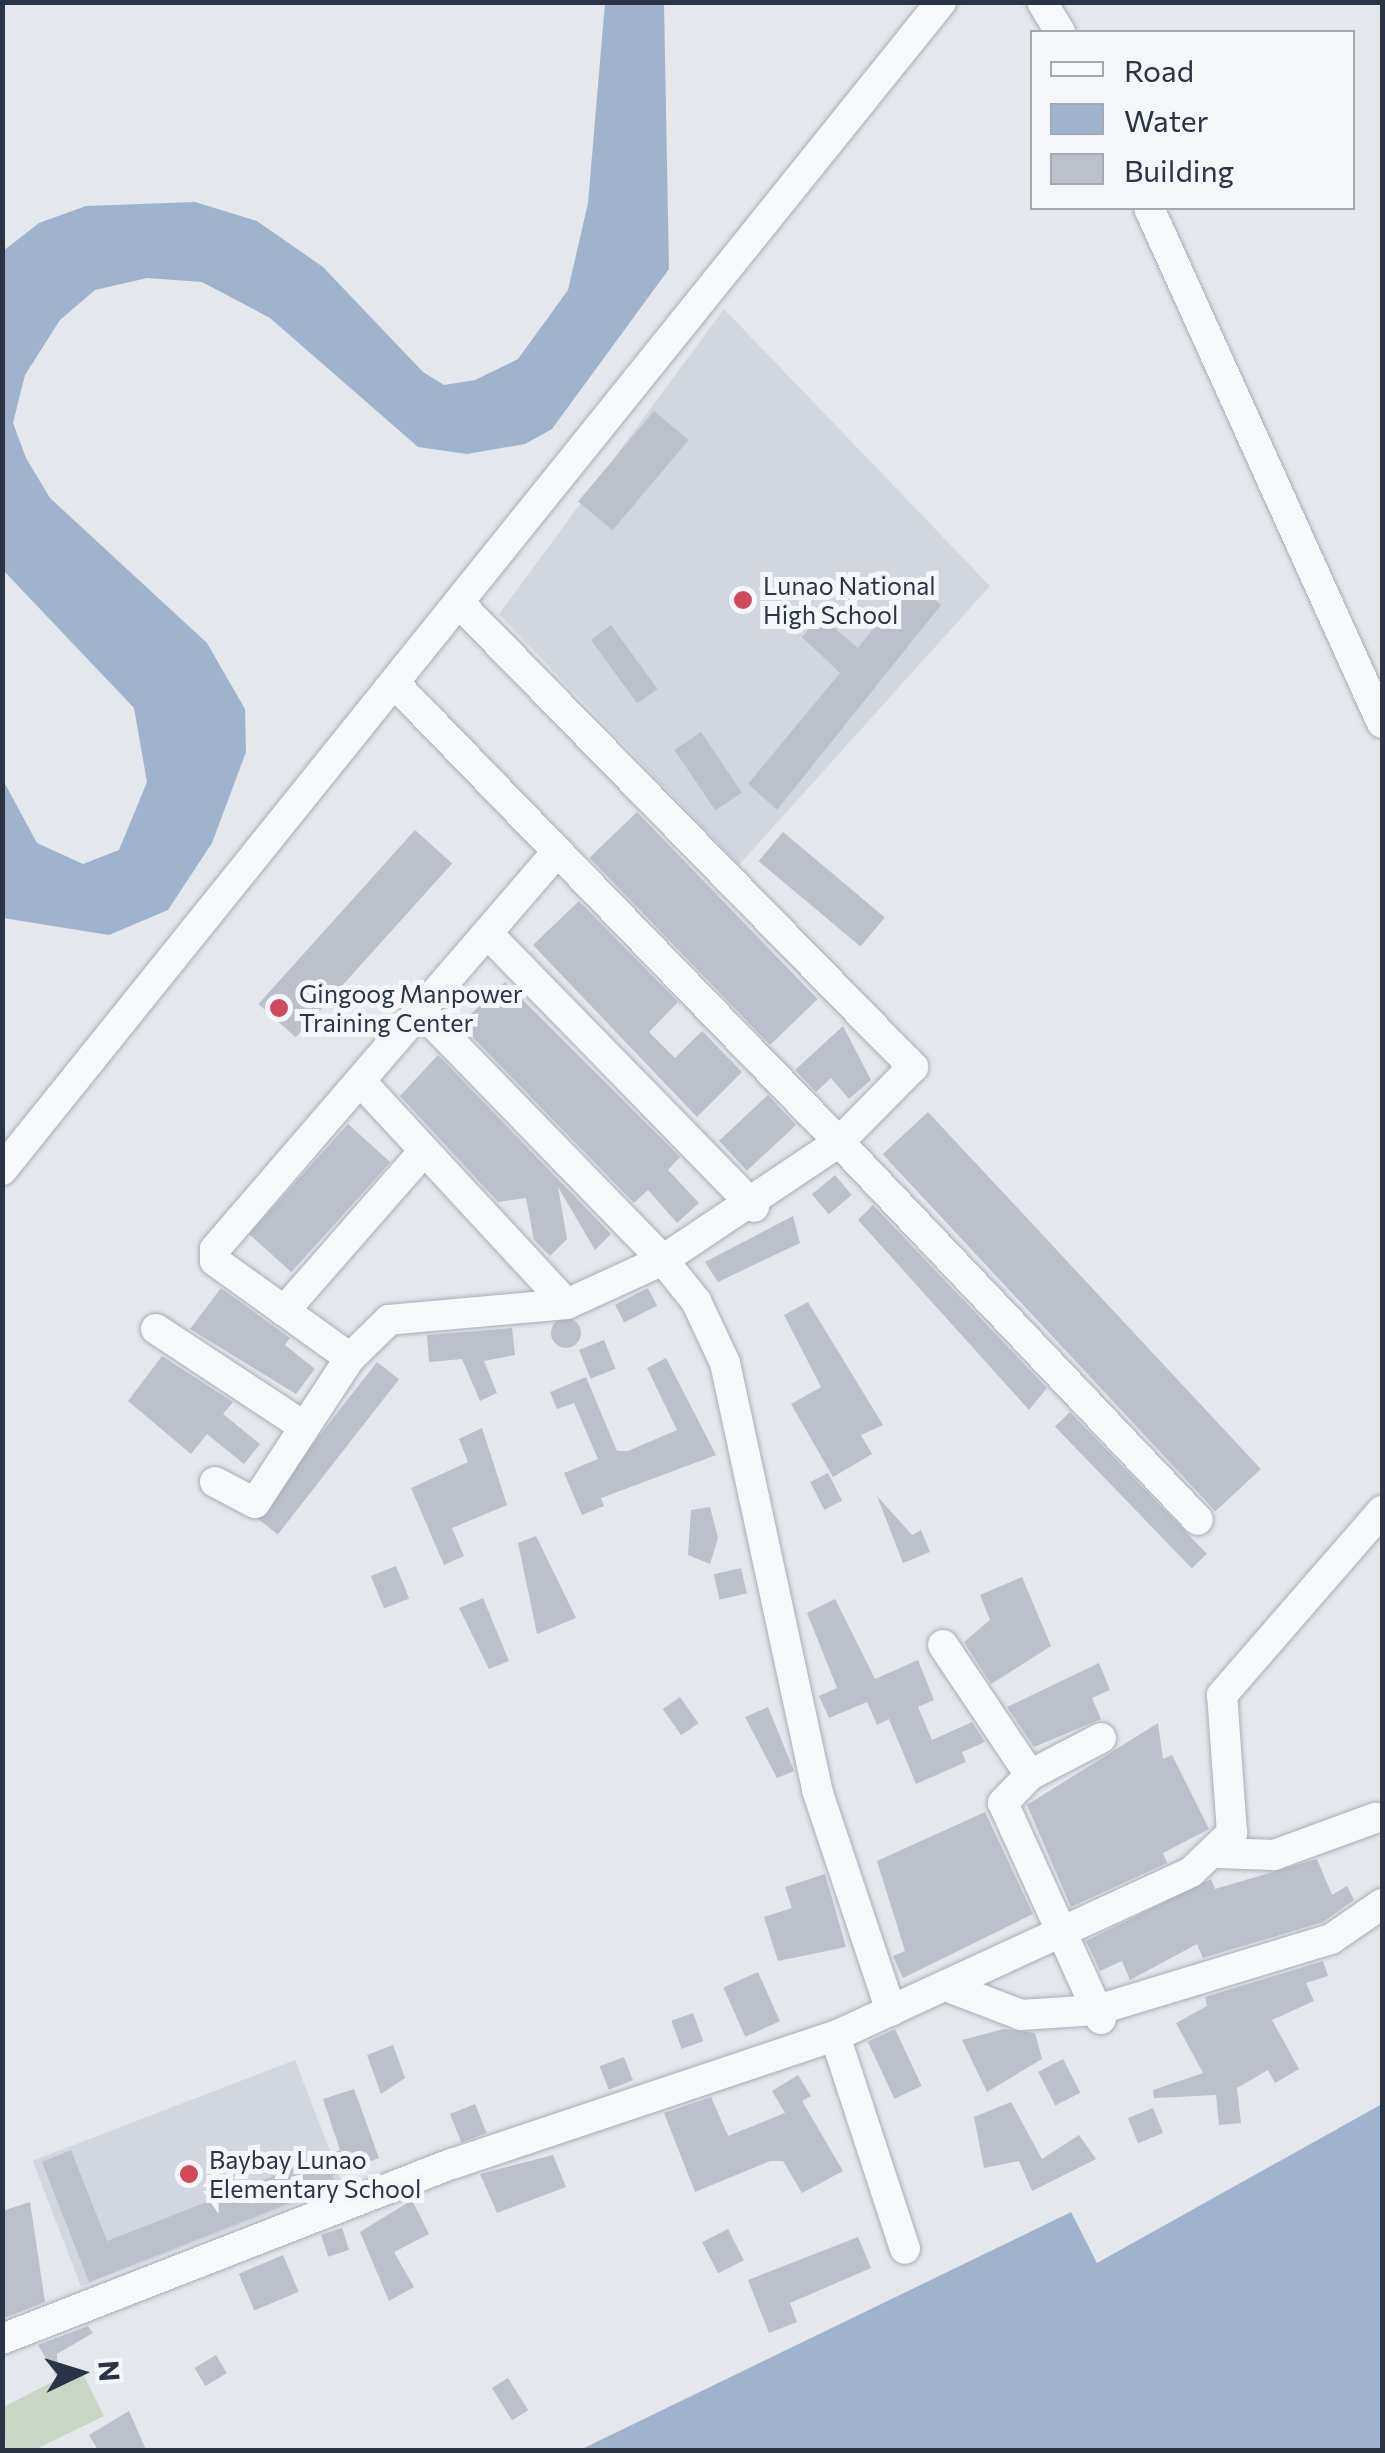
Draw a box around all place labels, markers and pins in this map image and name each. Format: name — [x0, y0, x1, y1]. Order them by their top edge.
place label: Lunao National High School — [763, 571, 936, 630]
marker: Lunao National High School — [732, 589, 754, 611]
place label: Gingoog Manpower Training Center — [299, 979, 523, 1038]
marker: Gingoog Manpower Training Center — [268, 997, 290, 1019]
place label: Baybay Lunao Elementary School — [209, 2145, 421, 2204]
marker: Baybay Lunao Elementary School — [178, 2163, 200, 2185]

